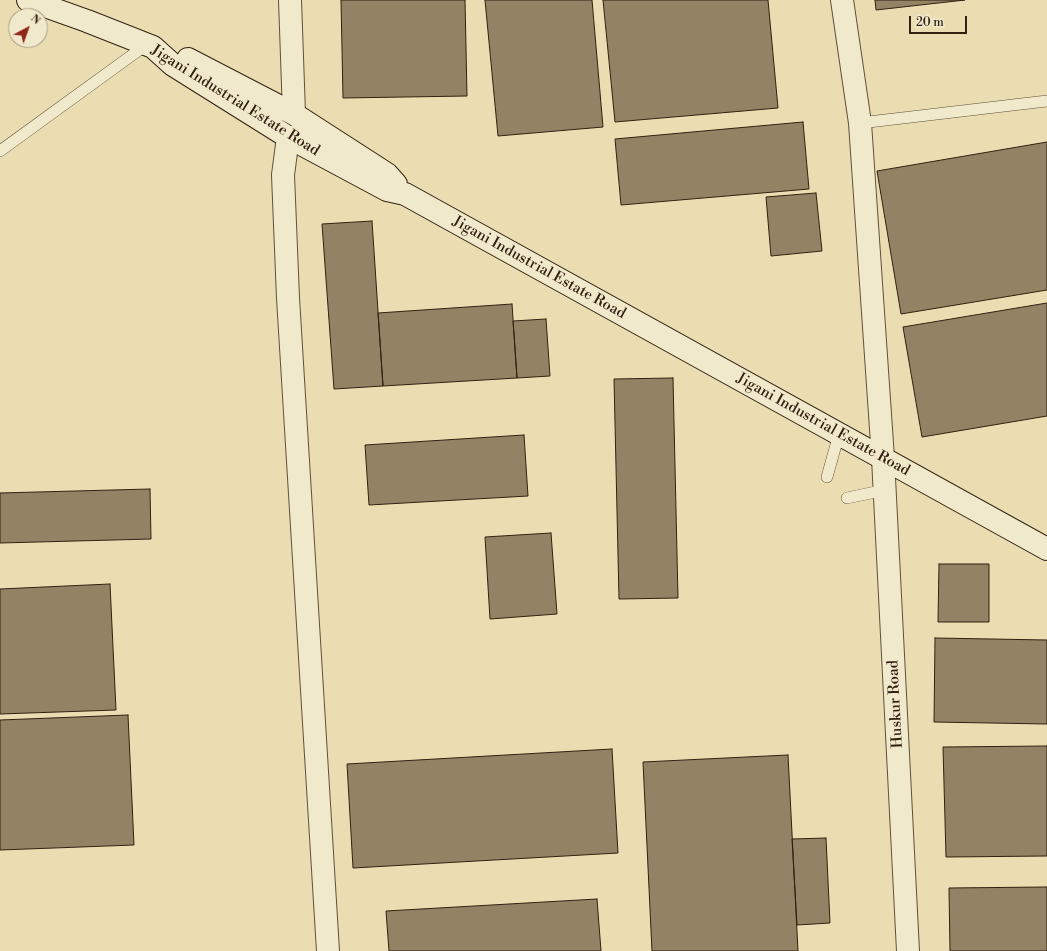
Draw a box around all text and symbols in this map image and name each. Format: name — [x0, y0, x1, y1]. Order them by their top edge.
north arrow — [8, 8, 48, 48]
scale bar — [911, 8, 969, 34]
text: N — [27, 12, 43, 28]
text: 20 m — [916, 15, 944, 30]
street label: Jigani Industrial Estate Road — [147, 42, 323, 160]
street label: Jigani Industrial Estate Road — [449, 213, 629, 323]
street label: Jigani Industrial Estate Road — [733, 370, 913, 480]
street label: Huskur Road — [885, 659, 907, 749]

